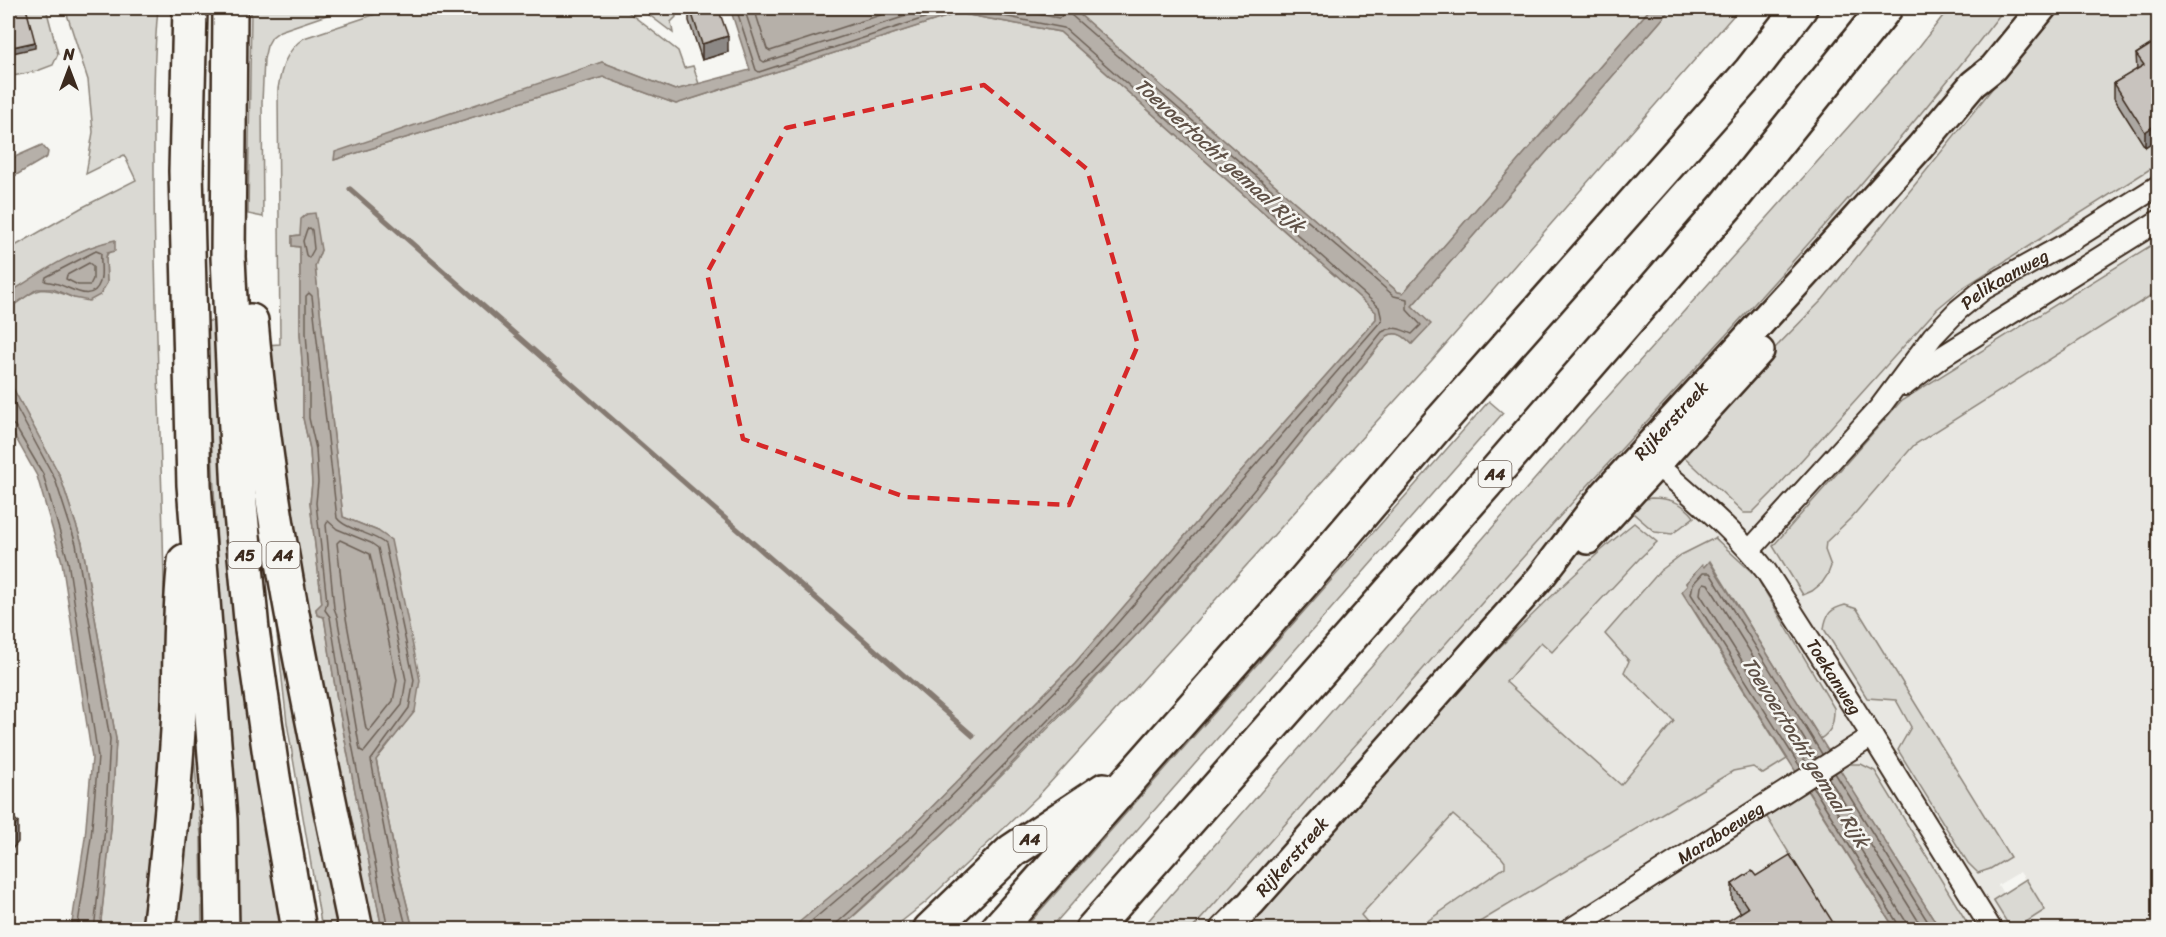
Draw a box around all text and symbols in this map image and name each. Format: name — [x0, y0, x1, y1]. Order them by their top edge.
north arrow — [39, 39, 99, 99]
text: N — [62, 40, 75, 69]
water label: Toevoertocht gemaal Rijk — [1126, 69, 1315, 244]
street label: Pelikaanweg — [1953, 240, 2055, 318]
street label: Rijkerstreek — [1626, 373, 1717, 468]
road number: A4 — [1478, 461, 1512, 487]
road number: A5 — [228, 542, 262, 568]
road number: A4 — [266, 542, 300, 568]
street label: Toekanweg — [1797, 632, 1871, 722]
water label: Toevoertocht gemaal Rijk — [1732, 650, 1880, 857]
street label: Maraboeweg — [1670, 793, 1771, 873]
street label: Rijkerstreek — [1247, 809, 1337, 904]
road number: A4 — [1014, 826, 1046, 852]

